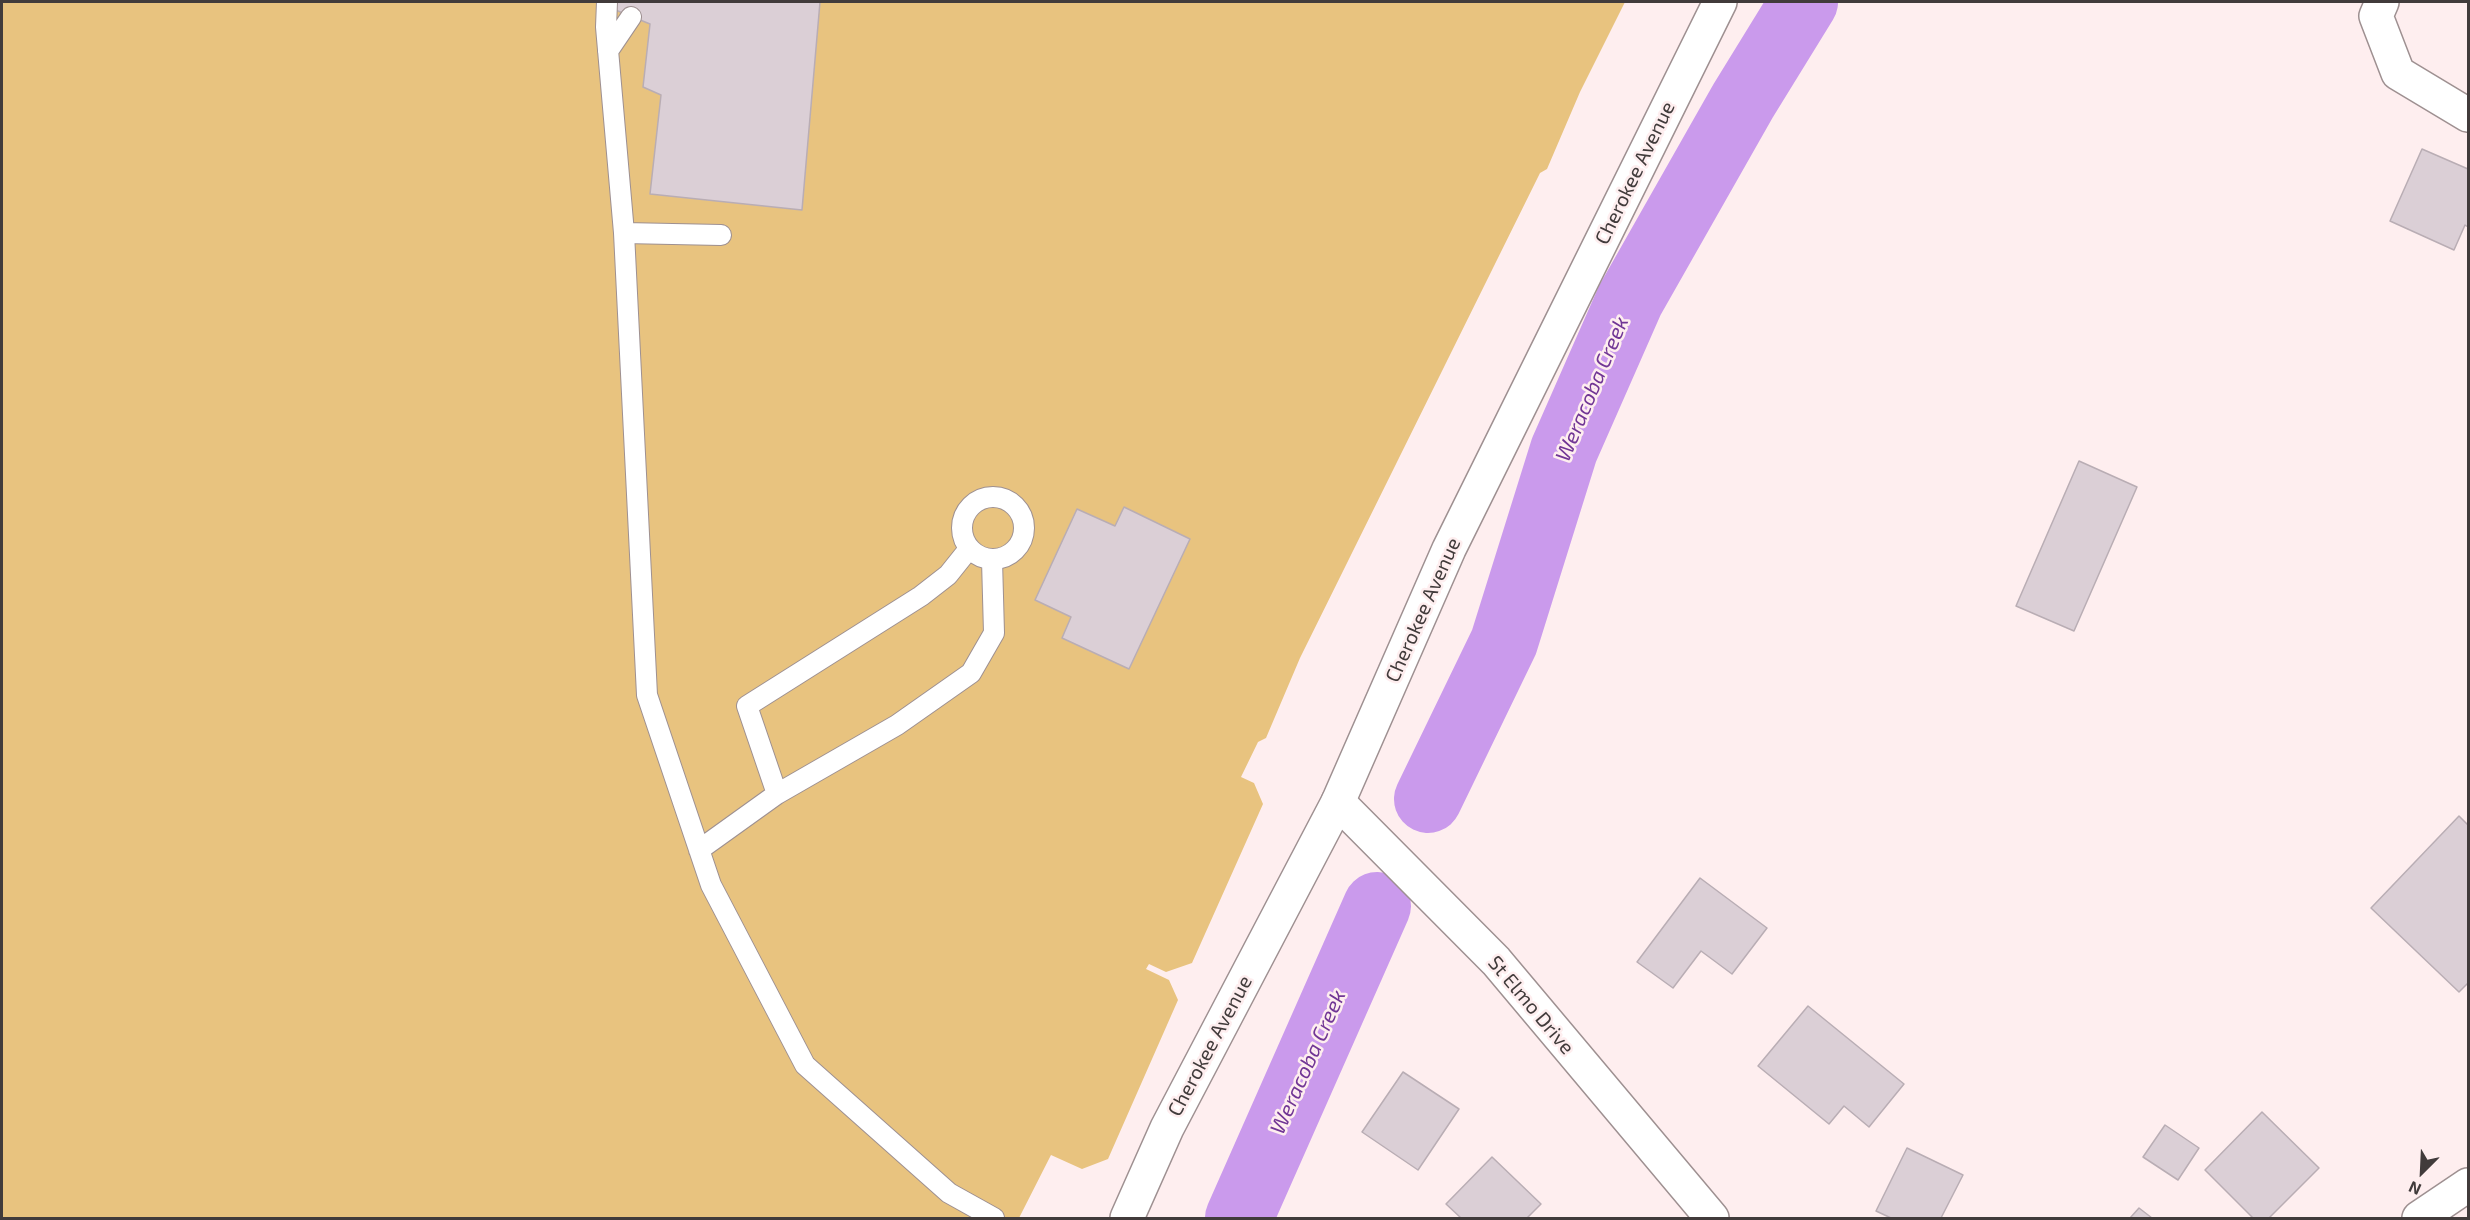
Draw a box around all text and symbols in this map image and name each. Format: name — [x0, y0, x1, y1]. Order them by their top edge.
street label: Cherokee Avenue — [1590, 98, 1680, 248]
water label: Weracoba Creek — [1550, 313, 1634, 465]
street label: Cherokee Avenue — [1380, 534, 1466, 686]
street label: St Elmo Drive — [1483, 951, 1579, 1059]
street label: Cherokee Avenue — [1163, 972, 1257, 1120]
water label: Weracoba Creek — [1265, 986, 1351, 1138]
north arrow — [2392, 1142, 2452, 1202]
text: N — [2405, 1178, 2424, 1200]

